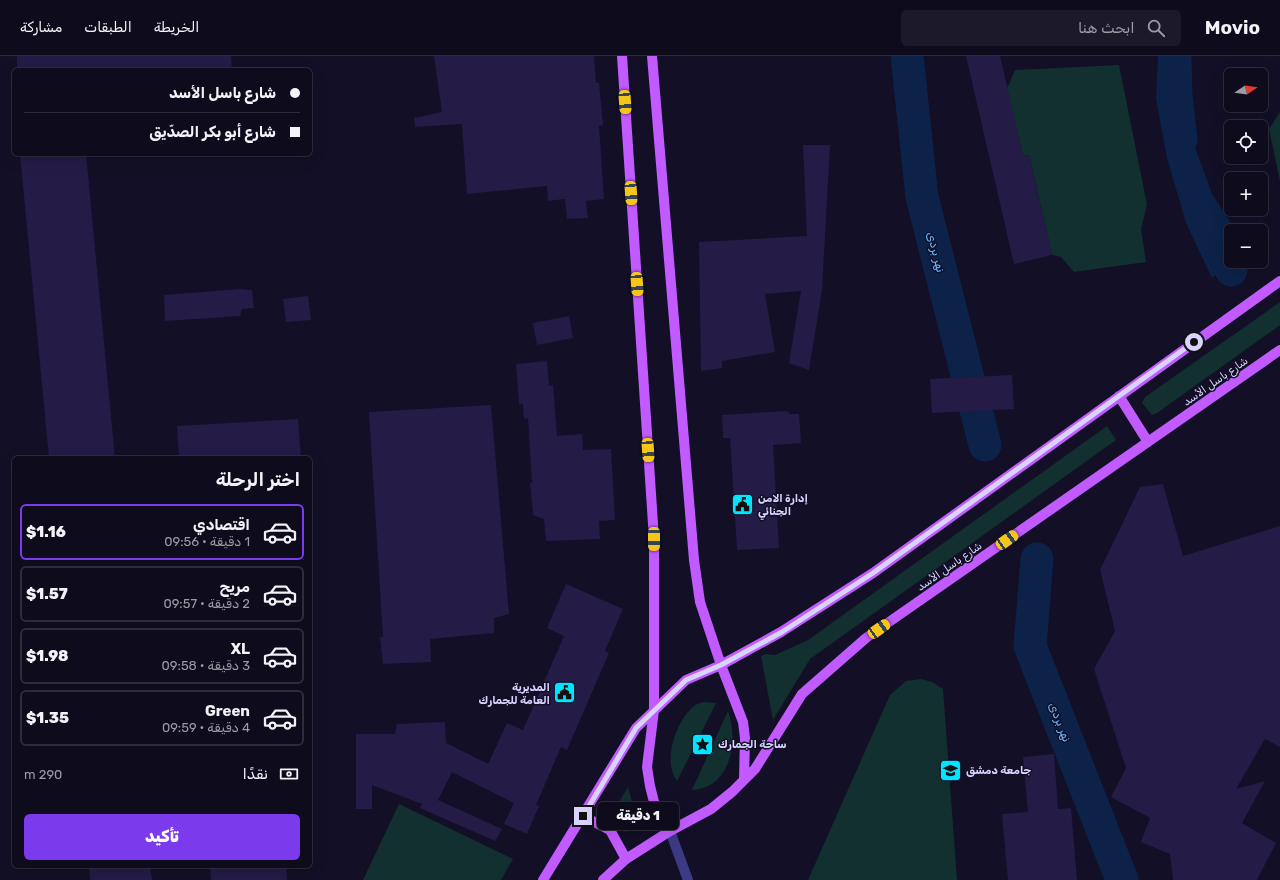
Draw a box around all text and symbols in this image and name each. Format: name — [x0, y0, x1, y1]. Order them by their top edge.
search box — [901, 10, 1181, 46]
text: Movio — [1205, 16, 1260, 39]
icon: search — [1145, 17, 1167, 39]
text: مشاركة — [20, 19, 62, 36]
text: الطبقات — [84, 19, 132, 36]
text: الخريطة — [154, 19, 199, 36]
text: ابحث هنا — [1078, 19, 1135, 37]
north arrow — [1224, 68, 1268, 112]
map controls — [1224, 68, 1268, 268]
text: شارع باسل الأسد — [169, 84, 276, 102]
car — [618, 90, 632, 114]
button: locate — [1224, 120, 1268, 164]
text: شارع أبو بكر الصدّيق — [149, 123, 276, 141]
button: + — [1224, 172, 1268, 216]
car — [624, 181, 638, 205]
button: − — [1224, 224, 1268, 268]
water label: نهر بردى — [923, 230, 948, 274]
car — [630, 272, 644, 296]
route start — [1185, 333, 1203, 351]
street label: شارع باسل الأسد — [1180, 354, 1251, 410]
car — [641, 438, 655, 462]
text: اختر الرحلة — [216, 469, 300, 491]
public building icon: إدارة الامن الجنائي — [730, 491, 756, 517]
place label: إدارة الامن الجنائي — [758, 492, 808, 520]
icon: car — [262, 514, 298, 550]
text: اقتصادي — [193, 516, 250, 534]
text: $1.16 — [26, 523, 66, 541]
car — [648, 527, 660, 551]
car — [994, 528, 1020, 552]
text: 1 دقيقة · 09:56 — [164, 534, 250, 549]
street label: شارع باسل الأسد — [914, 539, 985, 595]
icon: car — [262, 576, 298, 612]
text: مريح — [219, 578, 250, 596]
text: $1.57 — [26, 585, 68, 603]
text: 2 دقيقة · 09:57 — [163, 596, 250, 611]
car — [866, 617, 892, 641]
icon: car — [262, 638, 298, 674]
text: XL — [231, 640, 250, 658]
text: $1.98 — [26, 647, 68, 665]
text: 3 دقيقة · 09:58 — [162, 658, 250, 673]
public building icon: المديرية العامة للجمارك — [552, 680, 578, 706]
place label: المديرية العامة للجمارك — [479, 681, 550, 707]
icon: car — [262, 700, 298, 736]
water label: نهر بردى — [1045, 700, 1074, 744]
text: Green — [205, 702, 250, 720]
text: $1.35 — [26, 709, 69, 727]
text: 4 دقيقة · 09:59 — [162, 720, 250, 735]
place icon: ساحة الجمارك — [690, 731, 716, 757]
place label: ساحة الجمارك — [718, 738, 786, 751]
school or university icon: جامعة دمشق — [937, 757, 963, 783]
icon: cash — [278, 763, 300, 785]
place label: جامعة دمشق — [966, 764, 1031, 777]
text: نقدًا — [243, 765, 268, 783]
text: 290 m — [24, 767, 62, 782]
callout: 1 دقيقة — [597, 802, 679, 830]
route end — [574, 807, 592, 825]
text: 1 دقيقة — [616, 808, 660, 823]
button: تأكيد — [24, 814, 300, 860]

